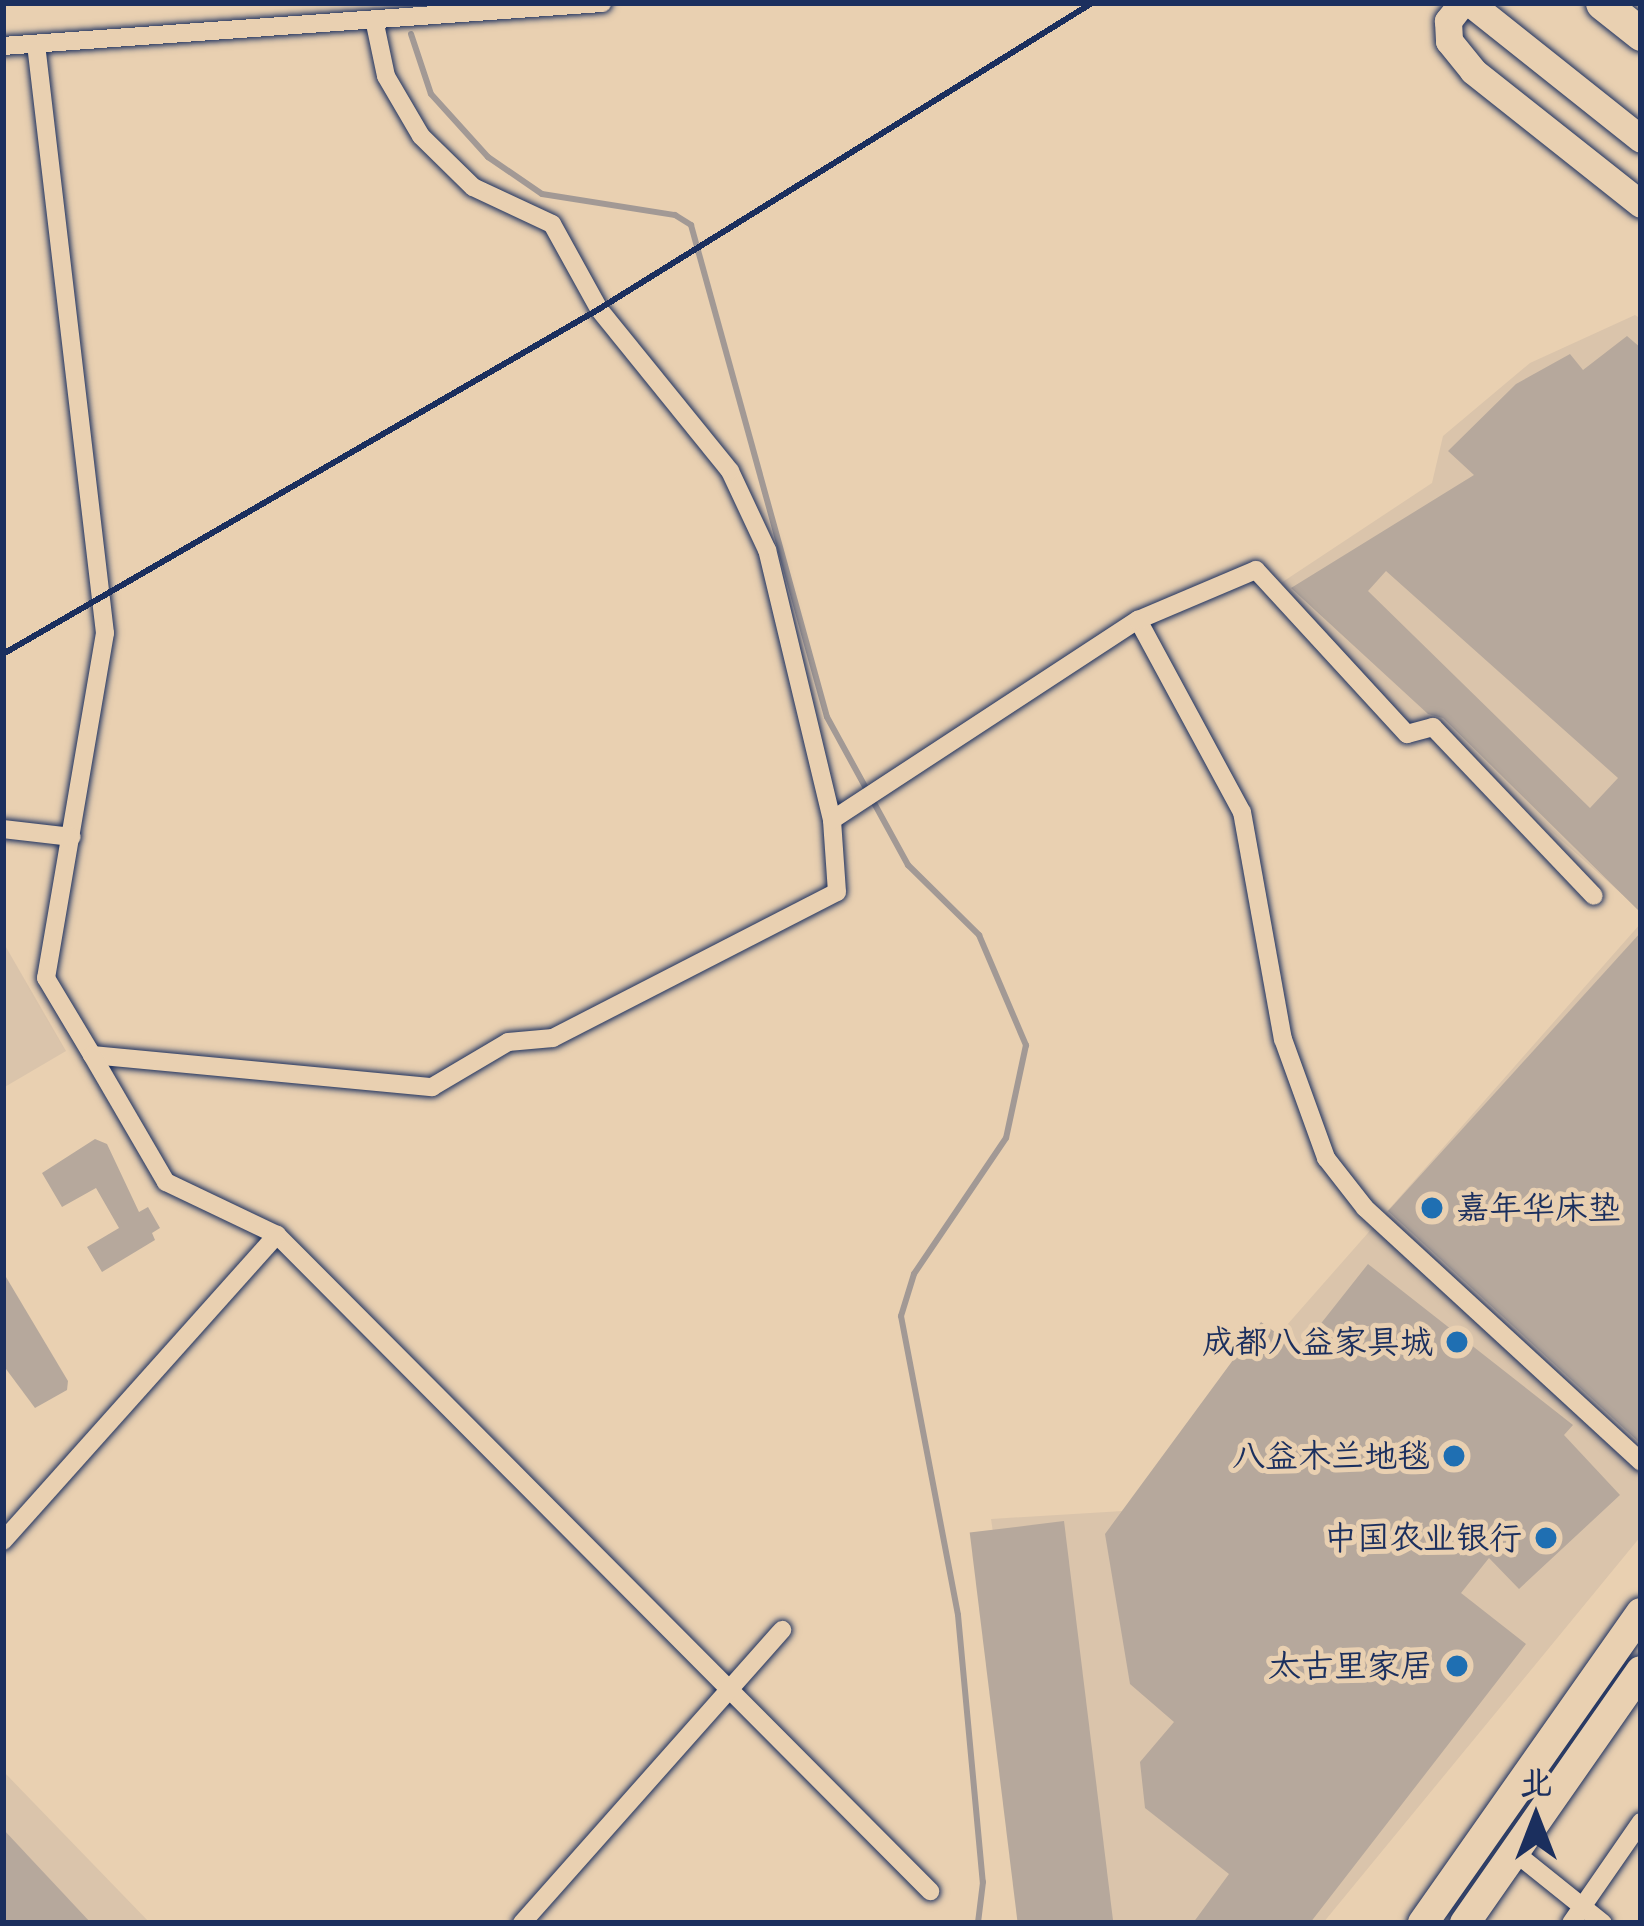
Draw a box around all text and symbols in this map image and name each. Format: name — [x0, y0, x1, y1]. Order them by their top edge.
place label: 嘉年华床垫 — [1456, 1188, 1621, 1228]
marker: 嘉年华床垫 — [1419, 1195, 1445, 1221]
place label: 成都八益家具城 — [1202, 1322, 1433, 1362]
marker: 成都八益家具城 — [1444, 1329, 1470, 1355]
place label: 八益木兰地毯 — [1232, 1436, 1430, 1476]
marker: 八益木兰地毯 — [1441, 1443, 1467, 1469]
place label: 中国农业银行 — [1324, 1518, 1522, 1558]
marker: 中国农业银行 — [1533, 1525, 1559, 1551]
place label: 太古里家居 — [1268, 1646, 1433, 1686]
marker: 太古里家居 — [1444, 1653, 1470, 1679]
north arrow — [1476, 1758, 1596, 1878]
text: 北 — [1520, 1761, 1553, 1803]

